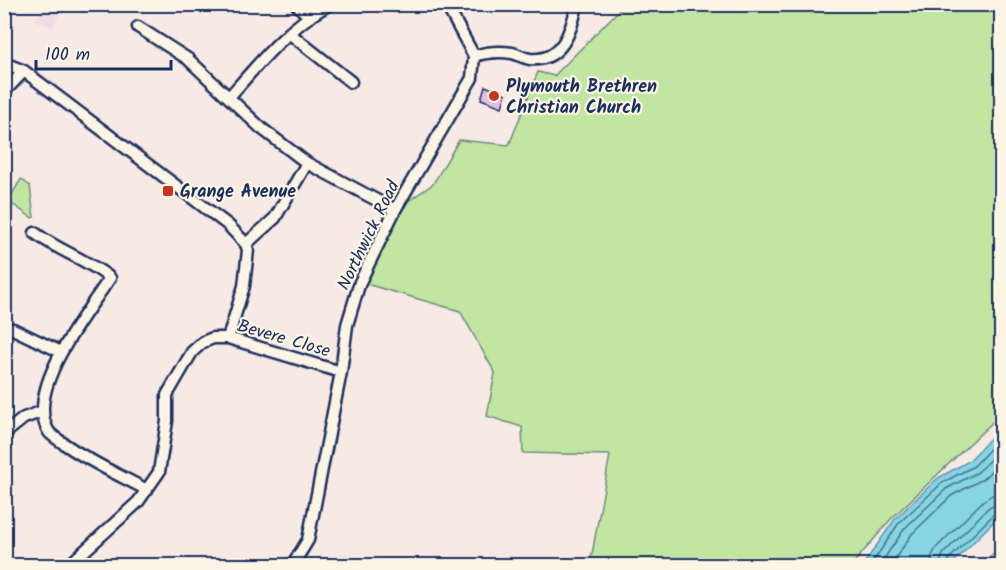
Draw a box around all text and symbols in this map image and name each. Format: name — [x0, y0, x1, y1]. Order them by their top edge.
scale bar — [36, 33, 171, 71]
text: 100 m — [45, 41, 90, 70]
place label: Plymouth Brethren Christian Church — [506, 73, 657, 123]
marker: Plymouth Brethren Christian Church — [487, 89, 501, 103]
street label: Northwick Road — [330, 175, 409, 296]
place label: Grange Avenue — [180, 178, 296, 207]
marker: Grange Avenue — [161, 184, 175, 198]
street label: Bevere Close — [234, 312, 334, 367]

